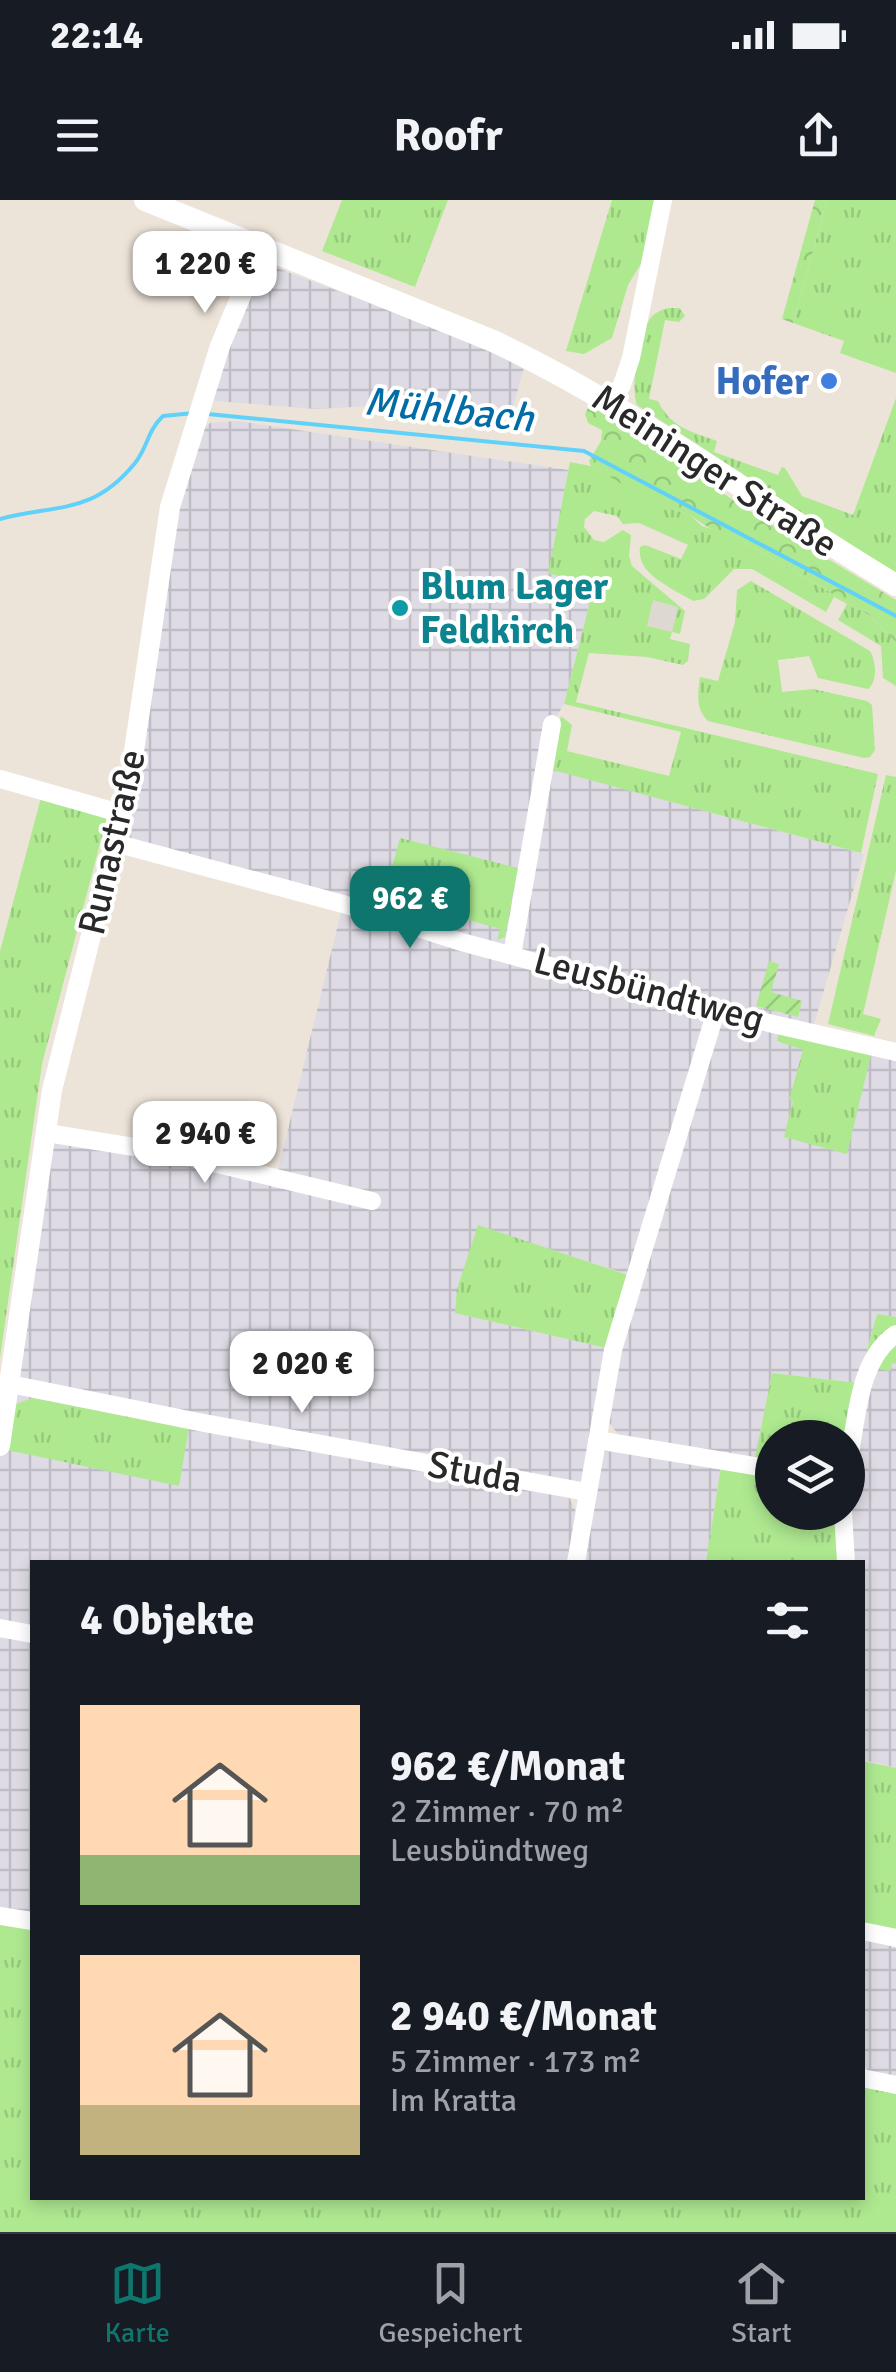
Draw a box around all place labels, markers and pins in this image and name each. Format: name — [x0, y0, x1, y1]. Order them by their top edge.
pin: 1 220 € — [113, 231, 297, 316]
place label: Hofer — [716, 358, 810, 405]
marker: Hofer — [818, 370, 840, 392]
place label: Blum Lager Feldkirch — [420, 563, 609, 654]
marker: Blum Lager Feldkirch — [389, 597, 411, 619]
pin: 962 € — [340, 866, 480, 951]
pin: 2 940 € — [113, 1101, 297, 1186]
pin: 2 020 € — [210, 1331, 394, 1416]

